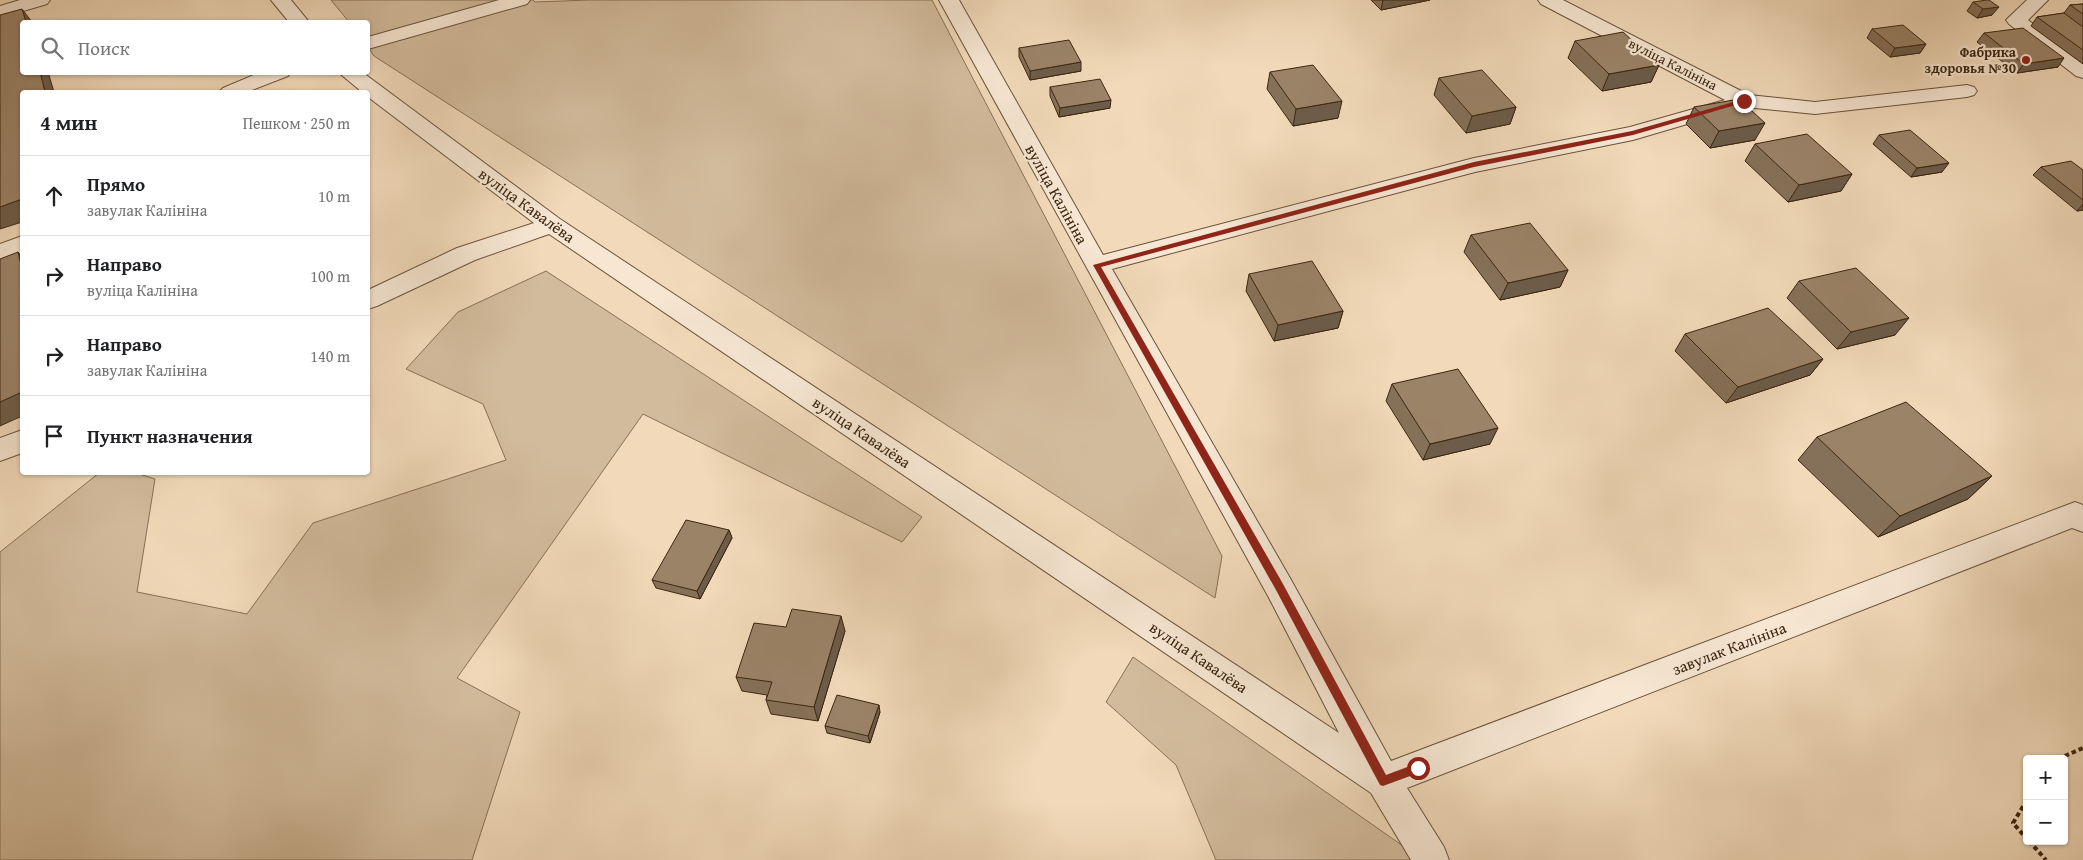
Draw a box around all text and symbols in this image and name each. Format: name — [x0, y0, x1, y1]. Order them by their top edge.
search box — [20, 20, 370, 75]
street label: вуліца Калініна — [1625, 33, 1721, 95]
icon: search — [38, 34, 66, 62]
text: Поиск — [78, 34, 130, 62]
place label: Фабрика здоровья №30 — [1925, 42, 2017, 78]
marker: Фабрика здоровья №30 — [2020, 54, 2032, 66]
route end — [1733, 90, 1756, 113]
text: 4 мин — [40, 107, 97, 138]
text: Пешком · 250 m — [243, 111, 350, 135]
street label: вуліца Калініна — [1020, 140, 1095, 249]
street label: вуліца Кавалёва — [474, 162, 581, 248]
text: Прямо — [87, 170, 145, 198]
icon: ahead — [40, 182, 68, 210]
text: 10 m — [318, 184, 350, 208]
text: завулак Калініна — [87, 198, 207, 222]
text: Направо — [87, 250, 162, 278]
icon: right — [40, 262, 68, 290]
text: 100 m — [310, 264, 350, 288]
text: вуліца Калініна — [87, 278, 198, 302]
text: Направо — [87, 330, 162, 358]
icon: right — [40, 342, 68, 370]
text: 140 m — [310, 344, 350, 368]
text: завулак Калініна — [87, 358, 207, 382]
street label: вуліца Кавалёва — [808, 390, 916, 474]
icon: arrive — [40, 422, 68, 450]
text: Пункт назначения — [87, 422, 253, 450]
street label: вуліца Кавалёва — [1145, 615, 1253, 699]
street label: завулак Калініна — [1669, 615, 1790, 681]
map controls — [2023, 755, 2068, 845]
button: + — [2023, 755, 2068, 800]
route start — [1407, 757, 1430, 780]
button: − — [2023, 800, 2068, 845]

